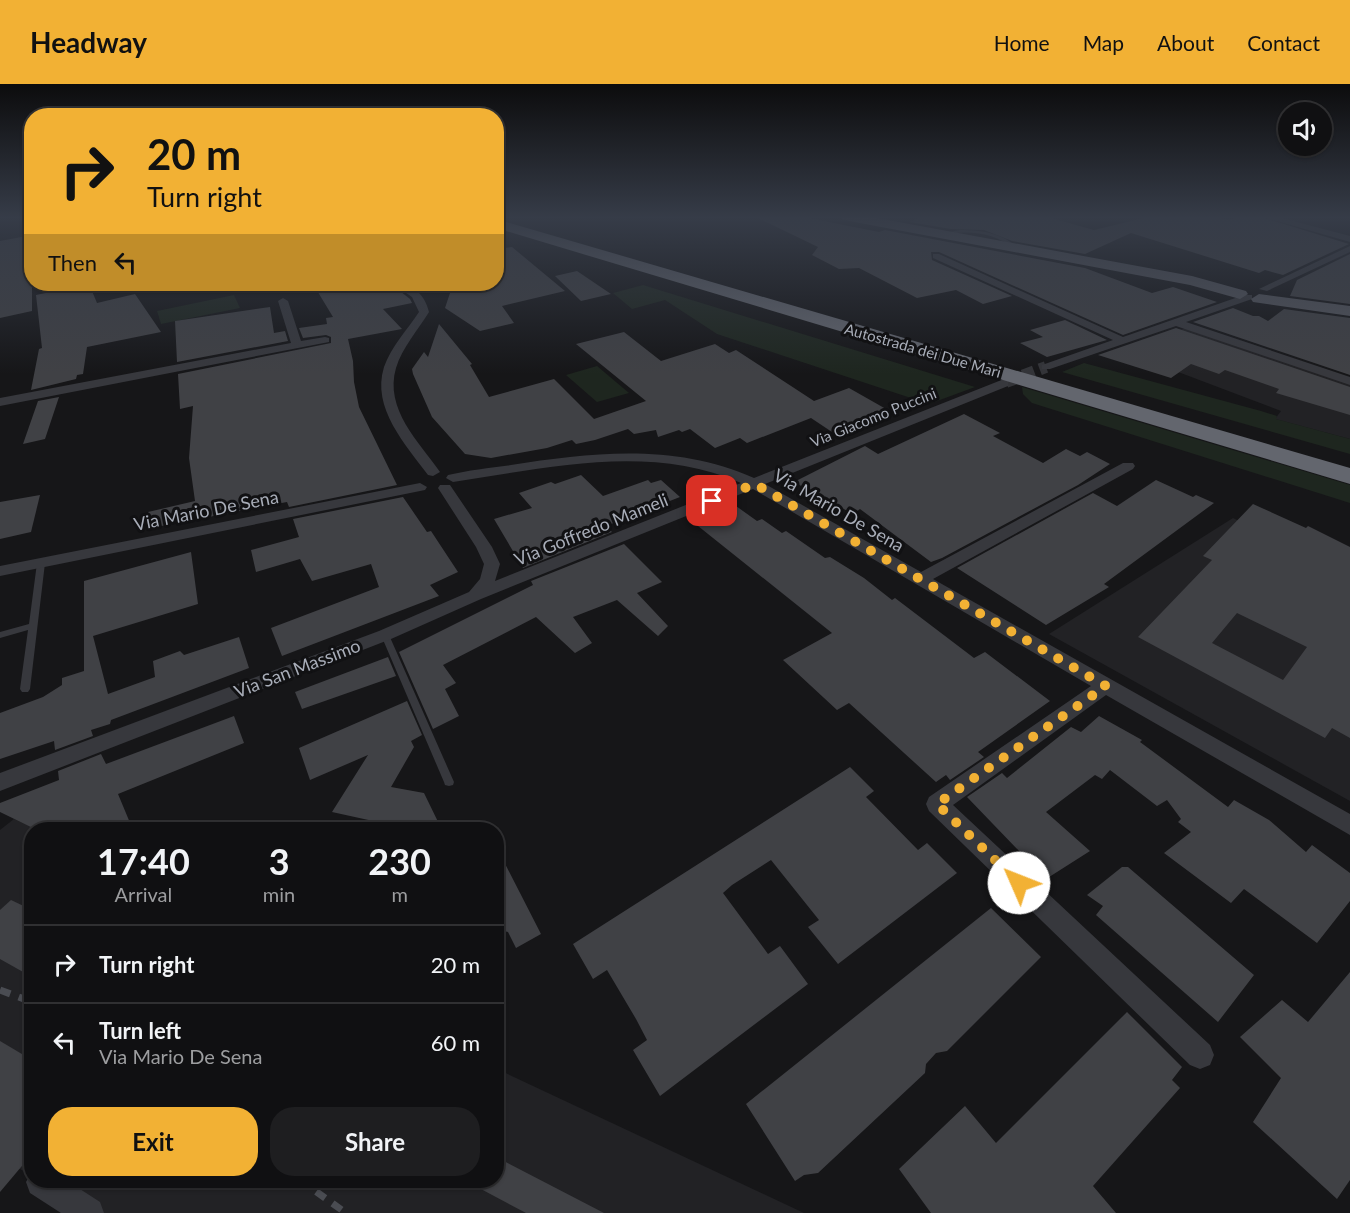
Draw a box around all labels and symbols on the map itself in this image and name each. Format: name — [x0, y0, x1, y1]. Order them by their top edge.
street label: Autostrada dei Due Mari — [843, 319, 1003, 381]
street label: Via Giacomo Puccini — [807, 384, 939, 450]
street label: Via Mario De Sena — [770, 464, 908, 556]
pin — [686, 475, 737, 526]
street label: Via Mario De Sena — [132, 485, 280, 535]
street label: Via Goffredo Mameli — [511, 488, 671, 570]
street label: Via San Massimo — [231, 634, 363, 702]
position arrow — [987, 851, 1051, 915]

